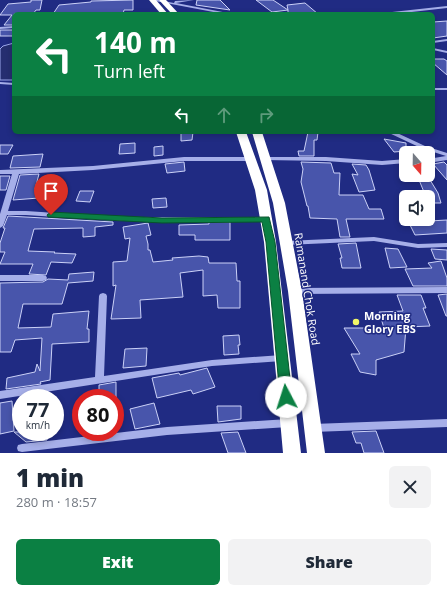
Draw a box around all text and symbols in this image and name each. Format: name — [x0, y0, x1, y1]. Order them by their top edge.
text: 140 m — [94, 23, 177, 61]
icon: left — [28, 28, 80, 80]
text: Turn left — [94, 59, 165, 83]
icon: left — [171, 104, 193, 126]
icon: ahead — [213, 104, 235, 126]
icon: right — [255, 104, 277, 126]
north arrow — [399, 146, 435, 182]
map controls — [399, 146, 435, 226]
pin — [34, 174, 68, 215]
icon: arrive — [40, 180, 62, 202]
button: sound — [399, 190, 435, 226]
street label: Ramanand Chok Road — [291, 232, 324, 346]
place label: Morning Glory EBS — [364, 308, 416, 336]
marker: Morning Glory EBS — [351, 317, 361, 327]
position arrow — [265, 376, 307, 418]
speed limit sign: 80 — [72, 389, 124, 441]
text: 77 — [27, 396, 49, 423]
text: km/h — [26, 418, 50, 432]
text: 1 min — [16, 461, 84, 494]
button: close — [389, 466, 431, 508]
text: 280 m · 18:57 — [16, 493, 97, 511]
button: Exit — [16, 539, 220, 585]
button: Share — [228, 539, 431, 585]

